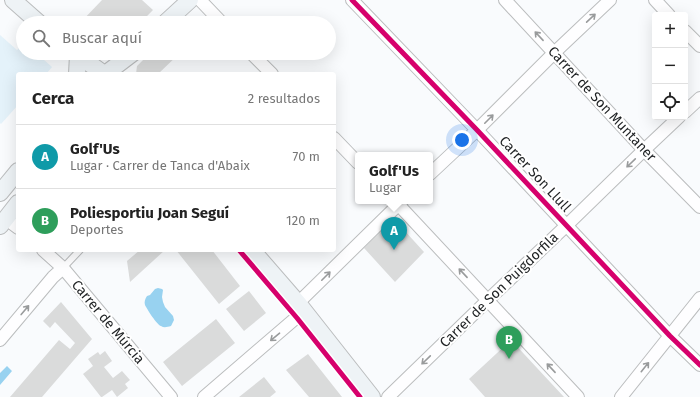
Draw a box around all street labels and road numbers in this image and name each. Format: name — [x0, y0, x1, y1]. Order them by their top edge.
street label: Carrer de Son Muntaner — [544, 43, 660, 165]
street label: Carrer Son Llull — [496, 133, 574, 215]
street label: Carrer de Son Puigdorfila — [436, 229, 562, 351]
street label: Carrer de Múrcia — [68, 277, 148, 367]

